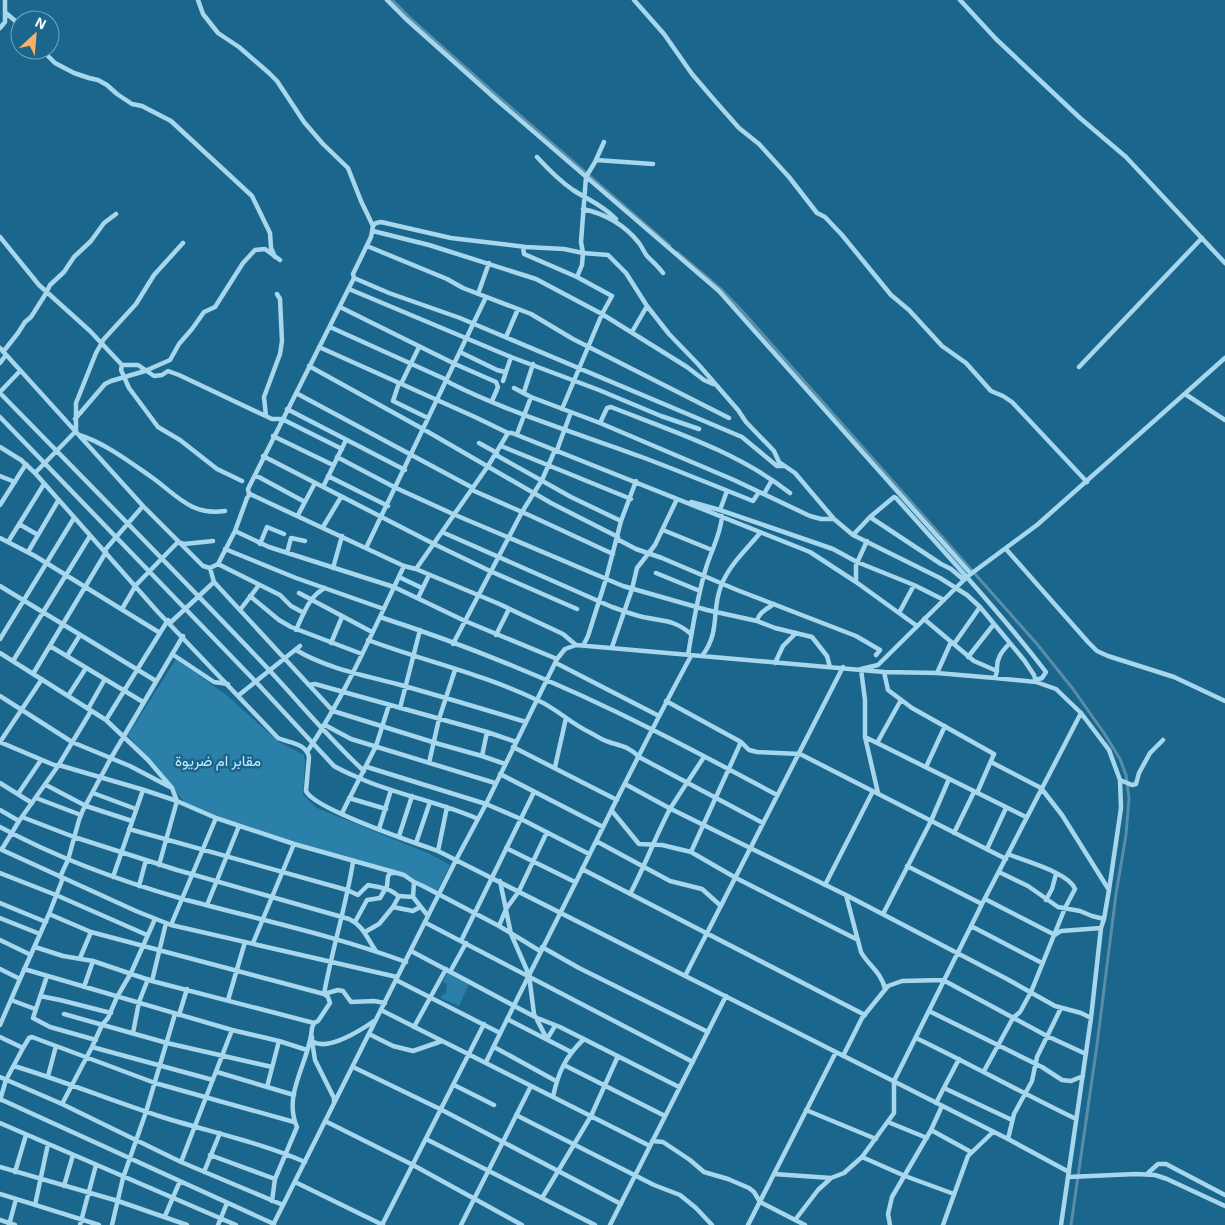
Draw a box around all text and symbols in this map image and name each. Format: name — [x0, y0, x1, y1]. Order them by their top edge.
north arrow — [10, 10, 60, 60]
text: N — [33, 13, 49, 33]
park label: مقابر ام ضريوة — [175, 751, 261, 771]

